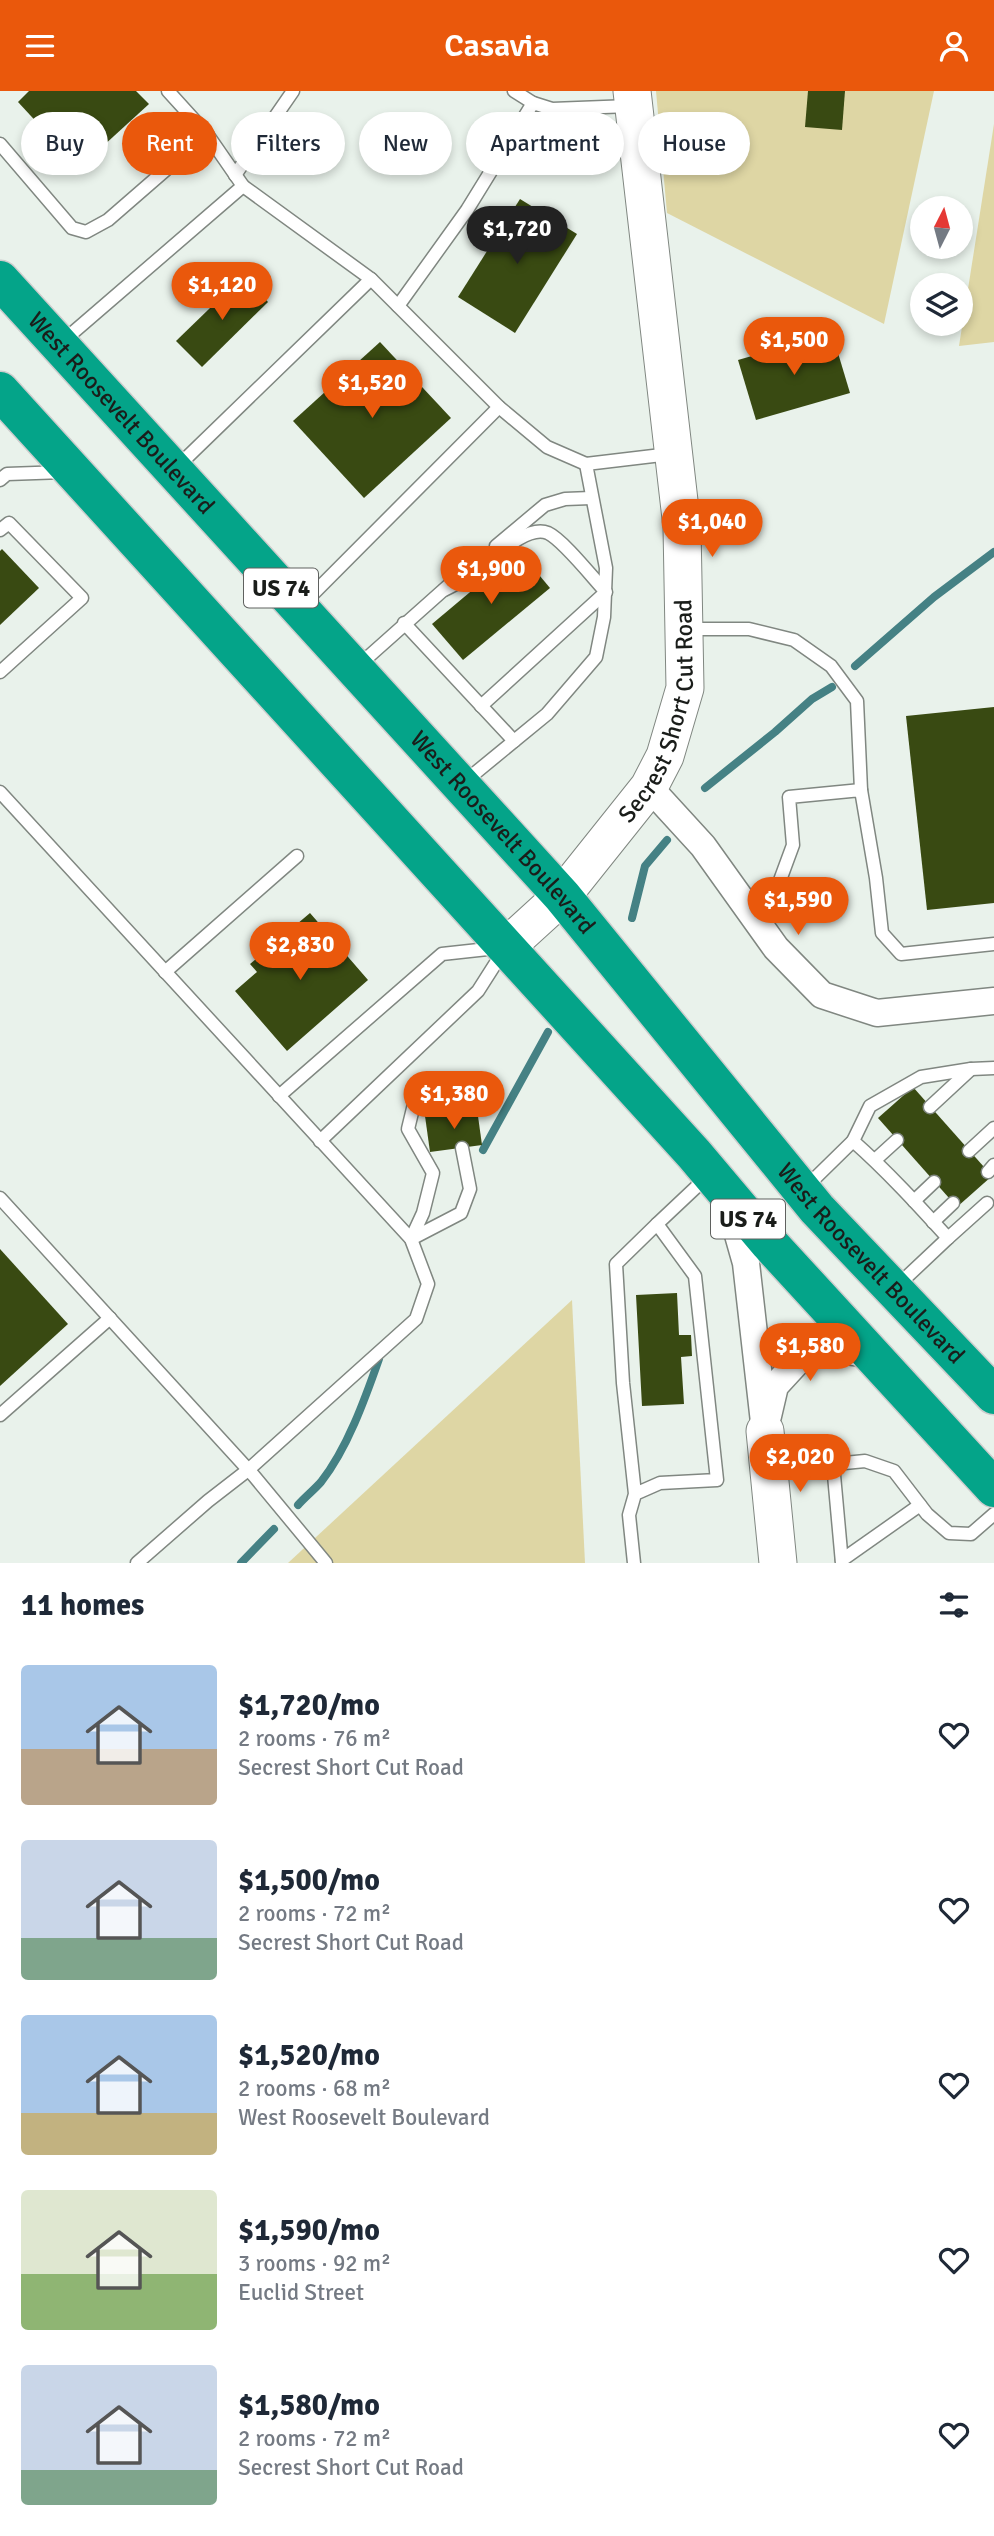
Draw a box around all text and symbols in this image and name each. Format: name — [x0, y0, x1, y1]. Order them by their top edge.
text: Casavia — [444, 26, 550, 65]
icon: menu — [21, 27, 59, 65]
icon: person — [935, 27, 973, 65]
chip: Buy — [21, 112, 108, 175]
chip: Rent — [122, 112, 217, 175]
chip: Filters — [231, 112, 345, 175]
chip: New — [359, 112, 452, 175]
chip: Apartment — [466, 112, 624, 175]
chip: House — [638, 112, 750, 175]
north arrow — [910, 196, 973, 259]
map controls — [910, 196, 973, 336]
pin: $1,720 — [460, 207, 574, 266]
text: $1,720 — [483, 214, 551, 243]
pin: $1,120 — [165, 263, 279, 322]
text: $1,120 — [188, 270, 256, 299]
button: layers — [910, 273, 973, 336]
street label: West Roosevelt Boulevard — [22, 306, 221, 520]
pin: $1,500 — [737, 317, 851, 377]
text: $1,500 — [760, 325, 828, 354]
pin: $1,520 — [315, 361, 429, 420]
text: $1,520 — [338, 368, 406, 397]
pin: $1,040 — [655, 499, 769, 559]
text: $1,040 — [678, 507, 746, 536]
pin: $1,900 — [434, 547, 548, 606]
text: $1,900 — [457, 554, 525, 583]
road number: US 74 — [244, 568, 318, 607]
street label: Secrest Short Cut Road — [612, 599, 700, 829]
street label: West Roosevelt Boulevard — [404, 725, 602, 940]
pin: $1,590 — [741, 877, 855, 937]
text: $1,590 — [764, 885, 832, 914]
pin: $2,830 — [243, 923, 357, 982]
text: $2,830 — [266, 930, 334, 959]
pin: $1,380 — [397, 1072, 511, 1131]
text: $1,380 — [420, 1079, 488, 1108]
street label: West Roosevelt Boulevard — [771, 1157, 971, 1370]
road number: US 74 — [711, 1199, 785, 1239]
pin: $1,580 — [753, 1323, 867, 1383]
text: $1,580 — [776, 1331, 844, 1360]
pin: $2,020 — [743, 1435, 857, 1494]
text: $2,020 — [766, 1442, 834, 1471]
icon: filters — [935, 1586, 973, 1624]
text: 11 homes — [21, 1587, 144, 1624]
text: $1,720/mo — [238, 1687, 380, 1724]
icon: home — [77, 1693, 161, 1777]
icon: heart — [935, 1716, 973, 1754]
text: 2 rooms · 76 m² — [238, 1724, 391, 1753]
text: Secrest Short Cut Road — [238, 1753, 464, 1782]
text: $1,500/mo — [238, 1862, 380, 1899]
icon: home — [77, 1868, 161, 1952]
icon: heart — [935, 1891, 973, 1929]
text: 2 rooms · 72 m² — [238, 1899, 391, 1928]
text: Secrest Short Cut Road — [238, 1928, 464, 1957]
text: $1,520/mo — [238, 2037, 380, 2074]
icon: home — [77, 2043, 161, 2127]
icon: heart — [935, 2066, 973, 2104]
text: 2 rooms · 68 m² — [238, 2074, 391, 2103]
text: West Roosevelt Boulevard — [238, 2103, 490, 2132]
text: $1,590/mo — [238, 2212, 380, 2249]
icon: home — [77, 2218, 161, 2302]
icon: heart — [935, 2241, 973, 2279]
text: 3 rooms · 92 m² — [238, 2249, 391, 2278]
text: Euclid Street — [238, 2278, 364, 2307]
text: $1,580/mo — [238, 2387, 380, 2424]
icon: home — [77, 2393, 161, 2477]
icon: heart — [935, 2416, 973, 2454]
text: 2 rooms · 72 m² — [238, 2424, 391, 2453]
text: Secrest Short Cut Road — [238, 2453, 464, 2482]

